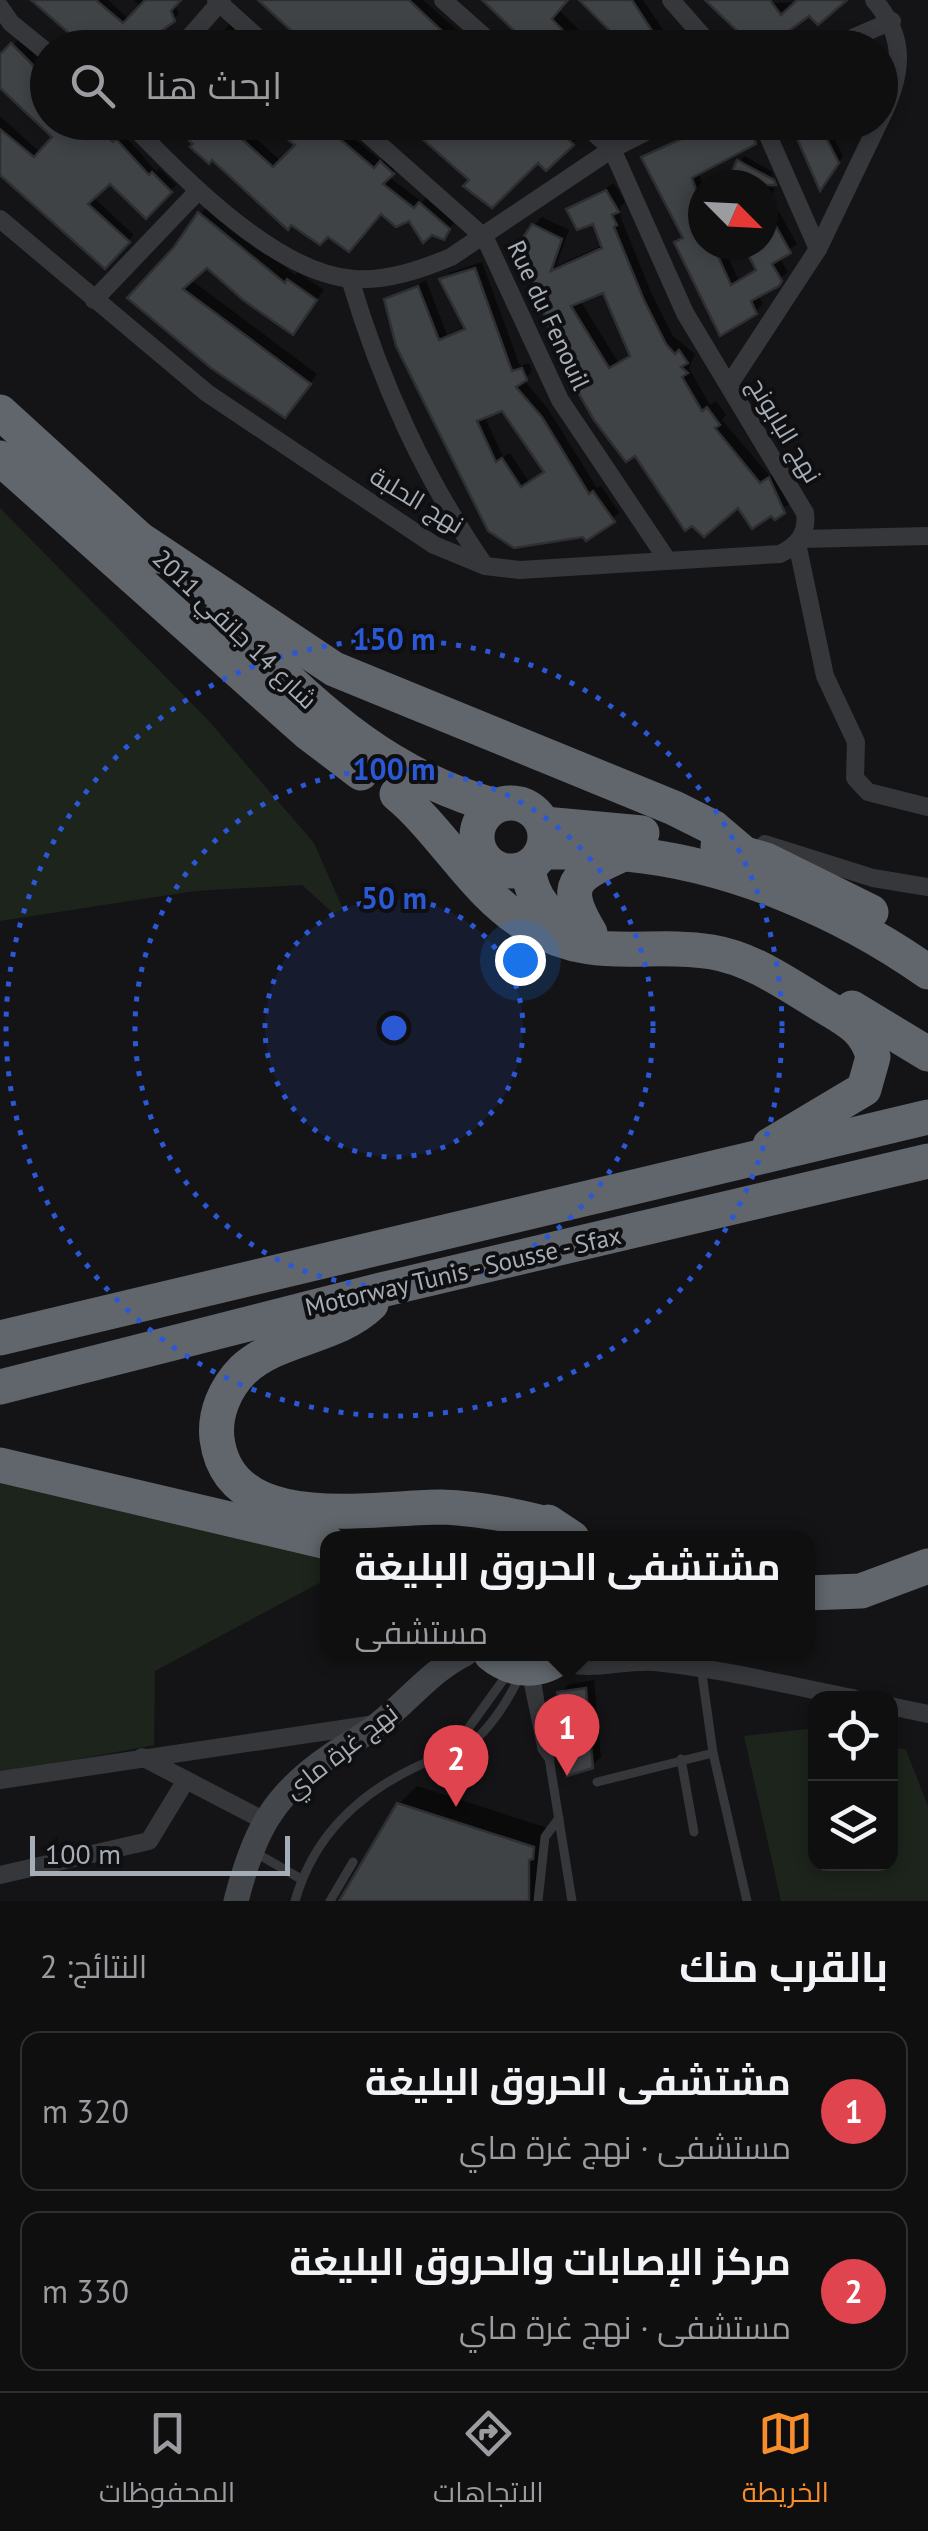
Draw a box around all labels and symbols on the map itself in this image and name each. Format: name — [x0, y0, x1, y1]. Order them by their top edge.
north arrow — [688, 170, 778, 260]
street label: Rue du Fenouil — [500, 235, 598, 395]
street label: نهج البابونج — [740, 371, 829, 489]
street label: نهج الحلبة — [364, 460, 470, 541]
street label: شارع 14 جانفي 2011 — [143, 542, 324, 718]
text: 150 m — [353, 619, 435, 658]
text: 100 m — [353, 749, 435, 788]
text: 50 m — [361, 878, 427, 917]
your location — [495, 935, 546, 986]
centre of rings — [376, 1010, 412, 1046]
street label: Motorway Tunis - Sousse - Sfax — [302, 1219, 624, 1323]
pin: 1 — [534, 1694, 600, 1776]
street label: نهج غرة ماي — [278, 1697, 406, 1808]
pin: 2 — [424, 1724, 488, 1807]
scale bar — [30, 1831, 290, 1876]

